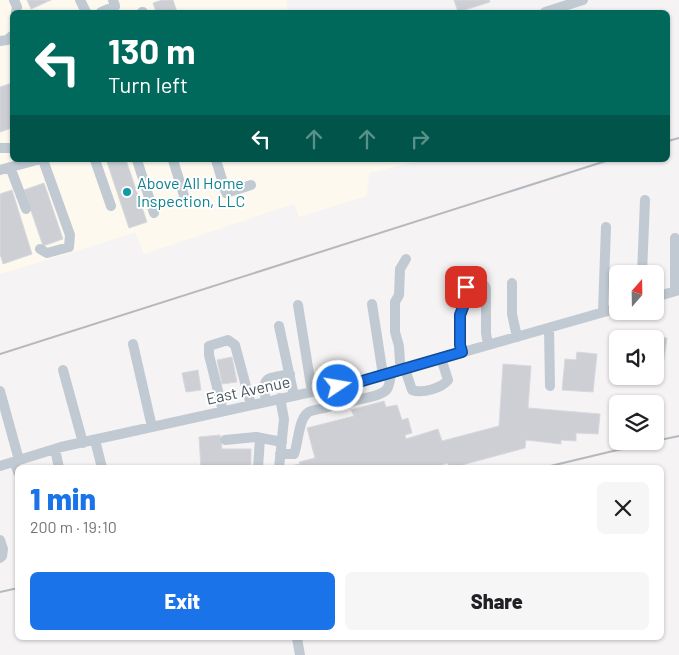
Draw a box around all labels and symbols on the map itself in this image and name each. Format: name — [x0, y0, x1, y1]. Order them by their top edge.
place label: Above All Home Inspection, LLC — [137, 173, 245, 210]
marker: Above All Home Inspection, LLC — [121, 186, 133, 198]
north arrow — [609, 265, 664, 320]
pin — [445, 266, 487, 308]
position arrow — [311, 359, 363, 411]
street label: East Avenue — [204, 371, 292, 408]

